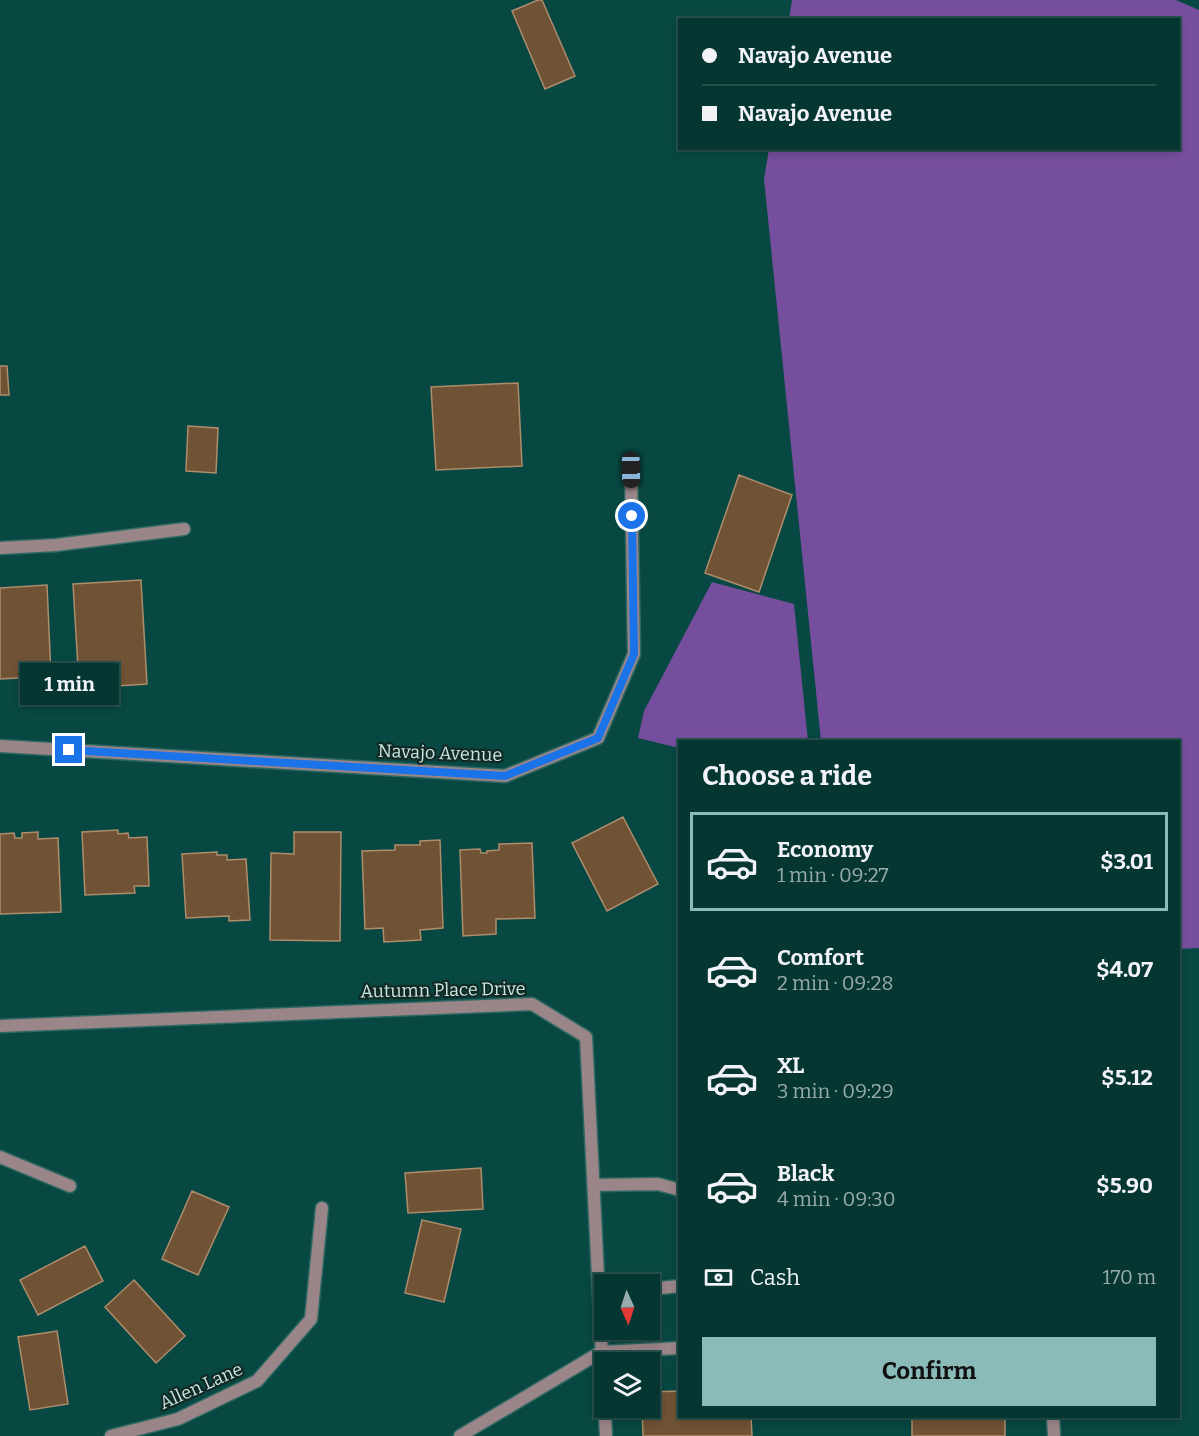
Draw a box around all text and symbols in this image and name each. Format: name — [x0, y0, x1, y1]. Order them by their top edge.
text: Navajo Avenue — [738, 42, 892, 69]
text: Navajo Avenue — [738, 100, 892, 127]
car — [622, 452, 640, 488]
route start — [618, 502, 645, 529]
callout: 1 min — [20, 663, 118, 705]
text: 1 min — [44, 672, 95, 696]
route end — [55, 736, 82, 763]
street label: Navajo Avenue — [377, 740, 503, 766]
text: Choose a ride — [702, 760, 872, 792]
icon: car — [705, 835, 759, 889]
text: Economy — [777, 836, 873, 863]
text: $3.01 — [1100, 848, 1153, 875]
text: 1 min · 09:27 — [777, 863, 889, 887]
icon: car — [705, 943, 759, 997]
text: Comfort — [777, 944, 864, 971]
text: $4.07 — [1096, 956, 1153, 983]
text: 2 min · 09:28 — [777, 971, 893, 995]
street label: Autumn Place Drive — [360, 978, 526, 1002]
icon: car — [705, 1051, 759, 1105]
text: XL — [777, 1052, 804, 1079]
text: $5.12 — [1101, 1064, 1153, 1091]
text: 3 min · 09:29 — [777, 1079, 894, 1103]
icon: car — [705, 1159, 759, 1213]
text: Black — [777, 1160, 834, 1187]
text: $5.90 — [1096, 1172, 1153, 1199]
text: 4 min · 09:30 — [777, 1187, 896, 1211]
icon: cash — [702, 1261, 735, 1294]
text: Cash — [750, 1264, 800, 1291]
text: 170 m — [1103, 1265, 1156, 1289]
north arrow — [594, 1274, 660, 1340]
map controls — [594, 1274, 660, 1418]
button: Confirm — [702, 1337, 1156, 1406]
button: layers — [594, 1352, 660, 1418]
street label: Allen Lane — [156, 1358, 246, 1414]

